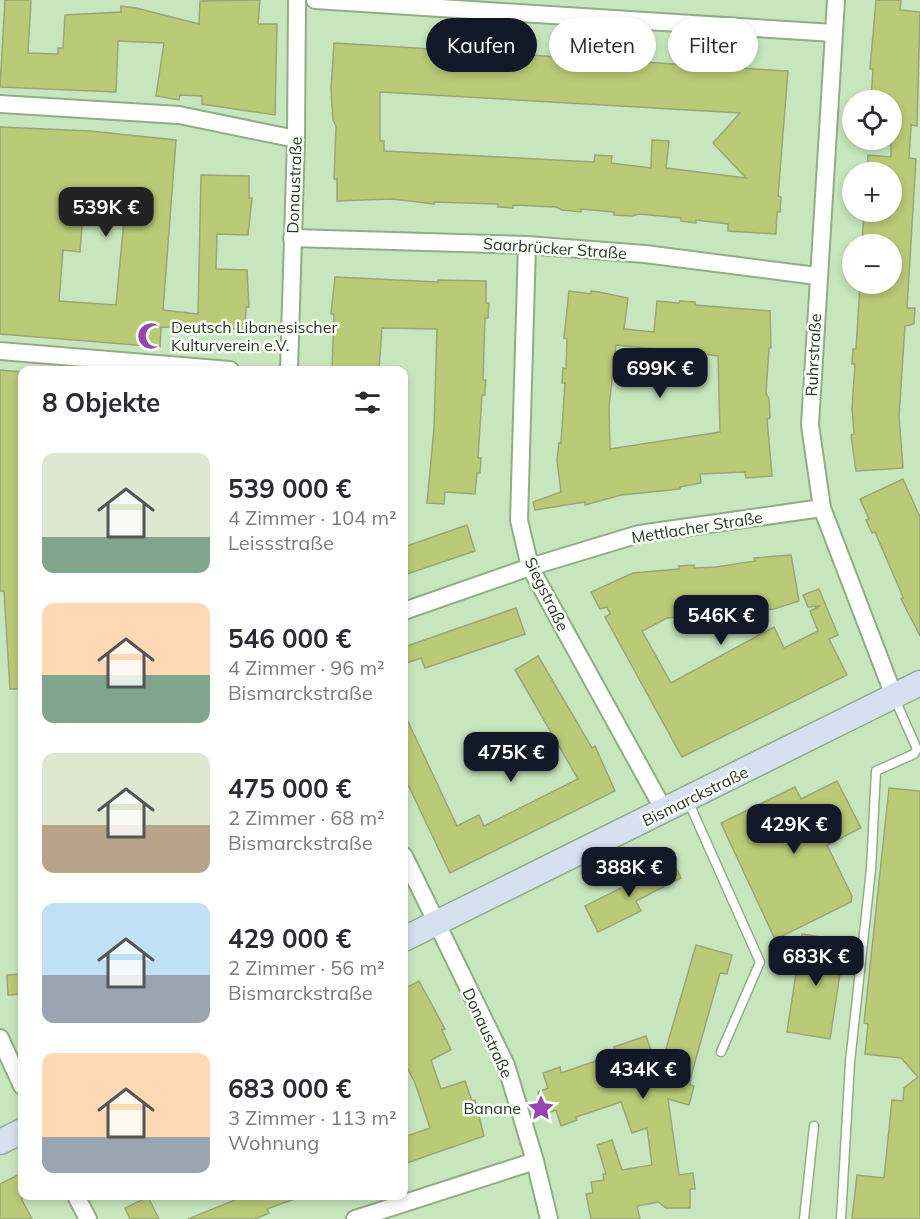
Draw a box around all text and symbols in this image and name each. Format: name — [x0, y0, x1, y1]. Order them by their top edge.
chip: Kaufen — [426, 18, 537, 72]
chip: Mieten — [549, 18, 656, 72]
chip: Filter — [668, 18, 758, 72]
map controls — [842, 90, 902, 294]
button: locate — [842, 90, 902, 150]
street label: Donaustraße — [282, 136, 306, 234]
button: + — [842, 162, 902, 222]
pin: 539K € — [57, 187, 155, 238]
text: 539K € — [73, 194, 139, 219]
street label: Saarbrücker Straße — [482, 233, 628, 263]
button: − — [842, 234, 902, 294]
street label: Ruhrstraße — [801, 313, 825, 397]
place label: Deutsch Libanesischer Kulturverein e.V. — [171, 317, 337, 355]
mosque icon: Deutsch Libanesischer Kulturverein e.V. — [136, 321, 166, 351]
pin: 699K € — [611, 348, 709, 399]
text: 699K € — [627, 355, 693, 380]
text: 8 Objekte — [42, 386, 160, 419]
icon: filters — [351, 386, 384, 419]
text: 539 000 € — [228, 472, 351, 505]
icon: home — [90, 477, 162, 549]
text: 4 Zimmer · 104 m² — [228, 505, 397, 530]
street label: Mettlacher Straße — [630, 507, 764, 547]
text: Leissstraße — [228, 530, 334, 555]
street label: Siegstraße — [521, 554, 573, 634]
pin: 546K € — [672, 595, 770, 646]
text: 546K € — [688, 602, 754, 627]
text: 546 000 € — [228, 622, 351, 655]
icon: home — [90, 627, 162, 699]
text: 4 Zimmer · 96 m² — [228, 655, 385, 680]
text: Bismarckstraße — [228, 680, 373, 705]
pin: 475K € — [462, 732, 560, 783]
text: 475K € — [478, 739, 544, 764]
street label: Bismarckstraße — [639, 762, 751, 830]
text: 475 000 € — [228, 772, 351, 805]
icon: home — [90, 777, 162, 849]
pin: 429K € — [745, 804, 843, 855]
text: 2 Zimmer · 68 m² — [228, 805, 385, 830]
text: 429K € — [761, 811, 827, 836]
text: Bismarckstraße — [228, 830, 373, 855]
pin: 388K € — [580, 847, 678, 898]
text: 388K € — [596, 854, 662, 879]
text: 429 000 € — [228, 922, 351, 955]
icon: home — [90, 927, 162, 999]
pin: 683K € — [767, 936, 865, 987]
text: 683K € — [783, 943, 849, 968]
text: 2 Zimmer · 56 m² — [228, 955, 385, 980]
text: Bismarckstraße — [228, 980, 373, 1005]
street label: Donaustraße — [458, 985, 518, 1081]
pin: 434K € — [594, 1049, 692, 1100]
text: 434K € — [610, 1056, 676, 1081]
text: 683 000 € — [228, 1072, 351, 1105]
icon: home — [90, 1077, 162, 1149]
place icon: Banane — [526, 1093, 556, 1123]
place label: Banane — [463, 1098, 521, 1118]
text: 3 Zimmer · 113 m² — [228, 1105, 397, 1130]
text: Wohnung — [228, 1130, 319, 1155]

